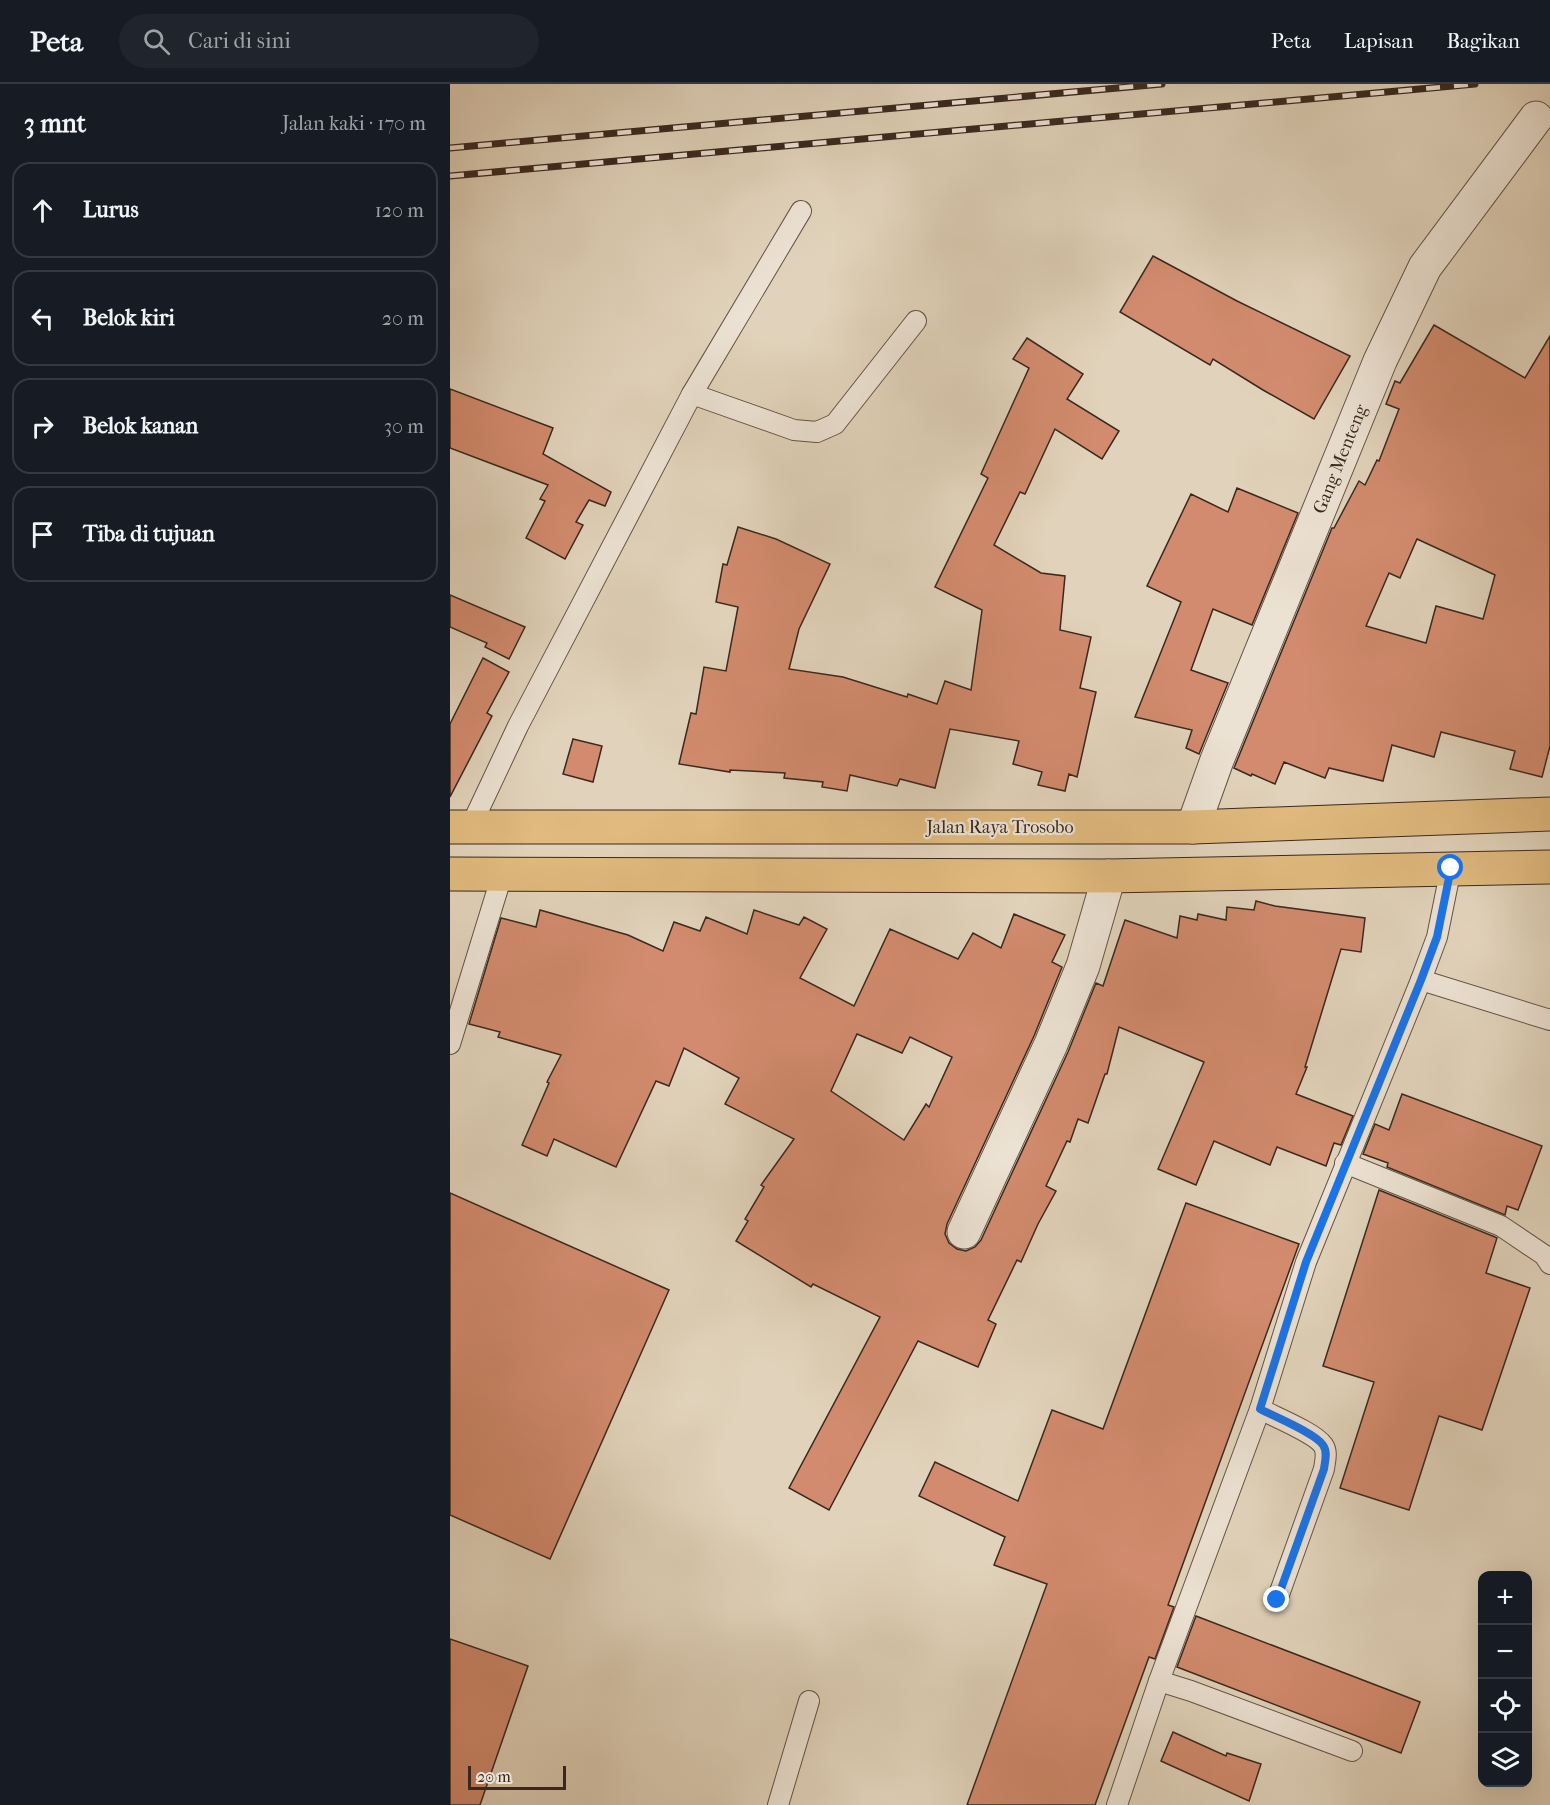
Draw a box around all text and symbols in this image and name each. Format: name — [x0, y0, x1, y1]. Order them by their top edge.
search box — [119, 14, 539, 68]
text: Peta — [30, 25, 83, 58]
icon: search — [140, 25, 173, 58]
text: Cari di sini — [188, 28, 291, 54]
text: Peta — [1271, 29, 1311, 53]
text: Lapisan — [1344, 29, 1413, 53]
text: Bagikan — [1446, 29, 1520, 53]
text: 3 mnt — [24, 108, 86, 139]
text: Jalan kaki · 170 m — [282, 112, 426, 135]
icon: ahead — [26, 194, 59, 227]
text: Lurus — [83, 197, 139, 223]
text: 120 m — [375, 199, 424, 222]
icon: left — [26, 302, 59, 335]
text: Belok kiri — [83, 305, 175, 331]
text: 20 m — [382, 307, 424, 330]
street label: Gang Menteng — [1309, 401, 1372, 517]
icon: right — [26, 410, 59, 443]
text: Belok kanan — [83, 413, 198, 439]
text: 30 m — [384, 415, 424, 438]
icon: arrive — [26, 518, 59, 551]
text: Tiba di tujuan — [83, 521, 215, 547]
street label: Jalan Raya Trosobo — [924, 817, 1074, 838]
route start — [1437, 854, 1463, 880]
map controls — [1478, 1571, 1532, 1787]
button: + — [1478, 1571, 1532, 1625]
route end — [1263, 1586, 1289, 1612]
button: − — [1478, 1625, 1532, 1679]
button: locate — [1478, 1679, 1532, 1733]
button: layers — [1478, 1733, 1532, 1787]
scale bar — [468, 1763, 566, 1790]
text: 20 m — [477, 1767, 511, 1786]

